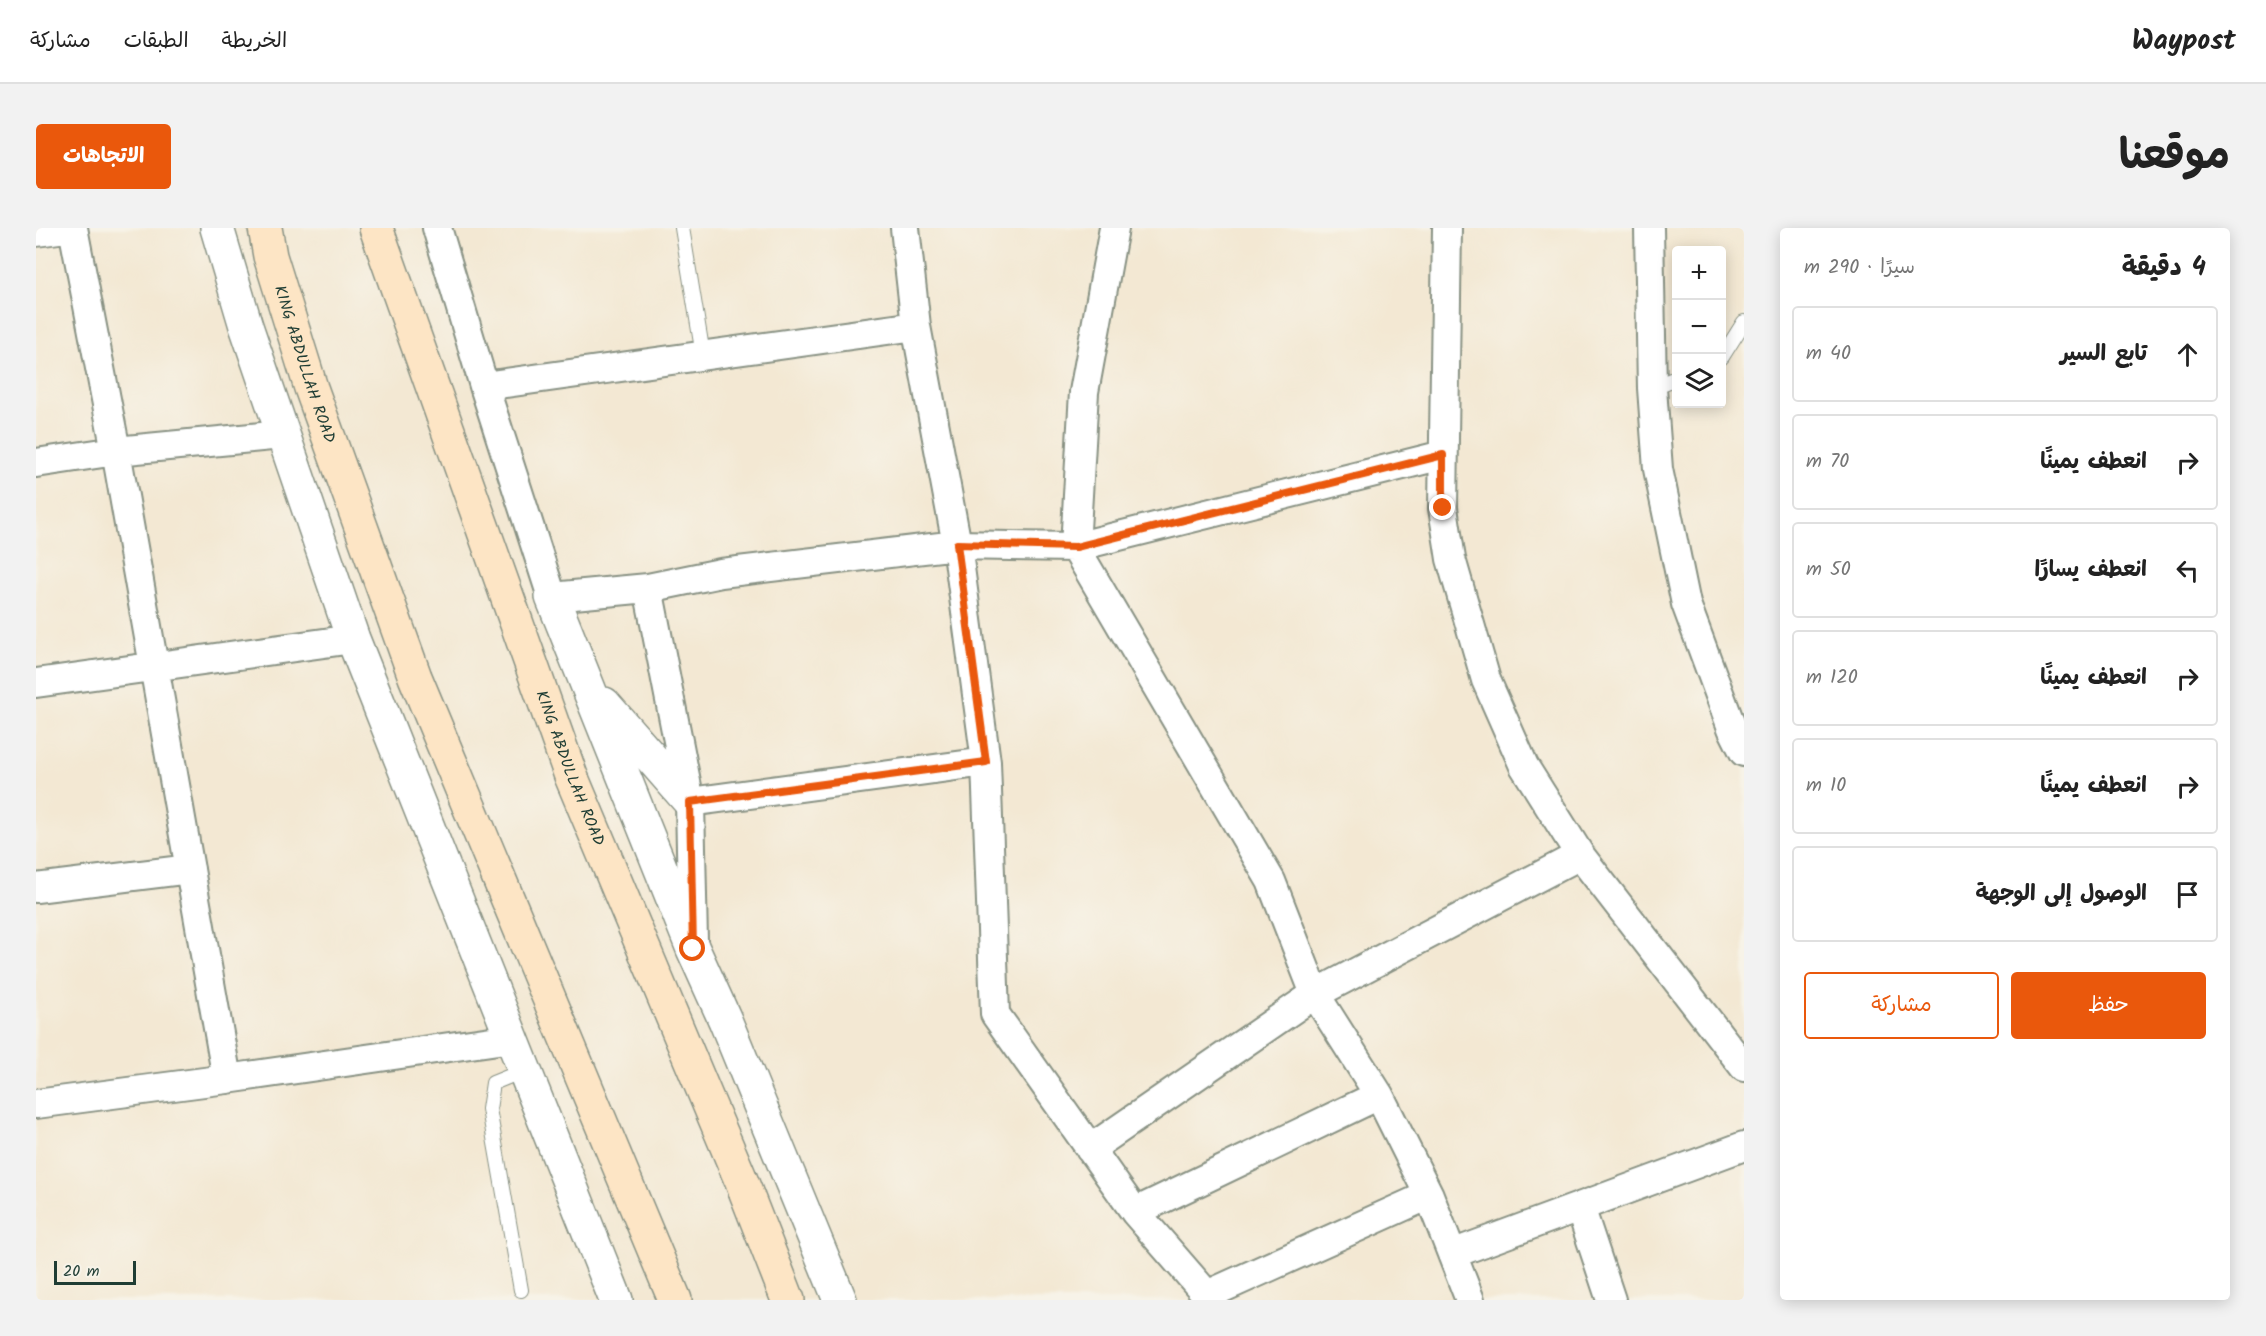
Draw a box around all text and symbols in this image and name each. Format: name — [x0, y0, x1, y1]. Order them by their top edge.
text: Waypost — [2132, 19, 2236, 64]
text: مشاركة — [30, 25, 91, 58]
text: الطبقات — [124, 25, 189, 58]
text: الخريطة — [222, 25, 287, 58]
text: موقعنا — [2119, 123, 2230, 190]
button: الاتجاهات — [36, 124, 171, 189]
map controls — [1672, 246, 1726, 408]
button: + — [1672, 246, 1726, 300]
text: 4 دقيقة — [2122, 247, 2206, 289]
text: سيرًا · 290 m — [1804, 252, 1915, 284]
street label: KING ABDULLAH ROAD — [267, 282, 342, 447]
button: − — [1672, 300, 1726, 354]
text: تابع السير — [2060, 337, 2147, 372]
text: 40 m — [1806, 338, 1851, 370]
icon: ahead — [2171, 338, 2204, 371]
button: layers — [1672, 354, 1726, 408]
text: انعطف يمينًا — [2040, 445, 2147, 480]
text: 70 m — [1806, 446, 1849, 478]
icon: right — [2171, 446, 2204, 479]
route end — [1429, 494, 1455, 520]
text: انعطف يسارًا — [2035, 553, 2147, 588]
text: 50 m — [1806, 554, 1851, 586]
icon: left — [2171, 554, 2204, 587]
text: انعطف يمينًا — [2040, 661, 2147, 696]
text: 120 m — [1806, 662, 1858, 694]
icon: right — [2171, 662, 2204, 695]
street label: KING ABDULLAH ROAD — [529, 687, 612, 850]
text: انعطف يمينًا — [2040, 769, 2147, 804]
text: 10 m — [1806, 770, 1846, 802]
icon: right — [2171, 770, 2204, 803]
text: الوصول إلى الوجهة — [1975, 877, 2147, 912]
icon: arrive — [2171, 878, 2204, 911]
route start — [679, 935, 705, 961]
button: مشاركة — [1804, 972, 1999, 1039]
button: حفظ — [2011, 972, 2206, 1039]
scale bar — [54, 1258, 136, 1286]
text: 20 m — [63, 1259, 99, 1284]

